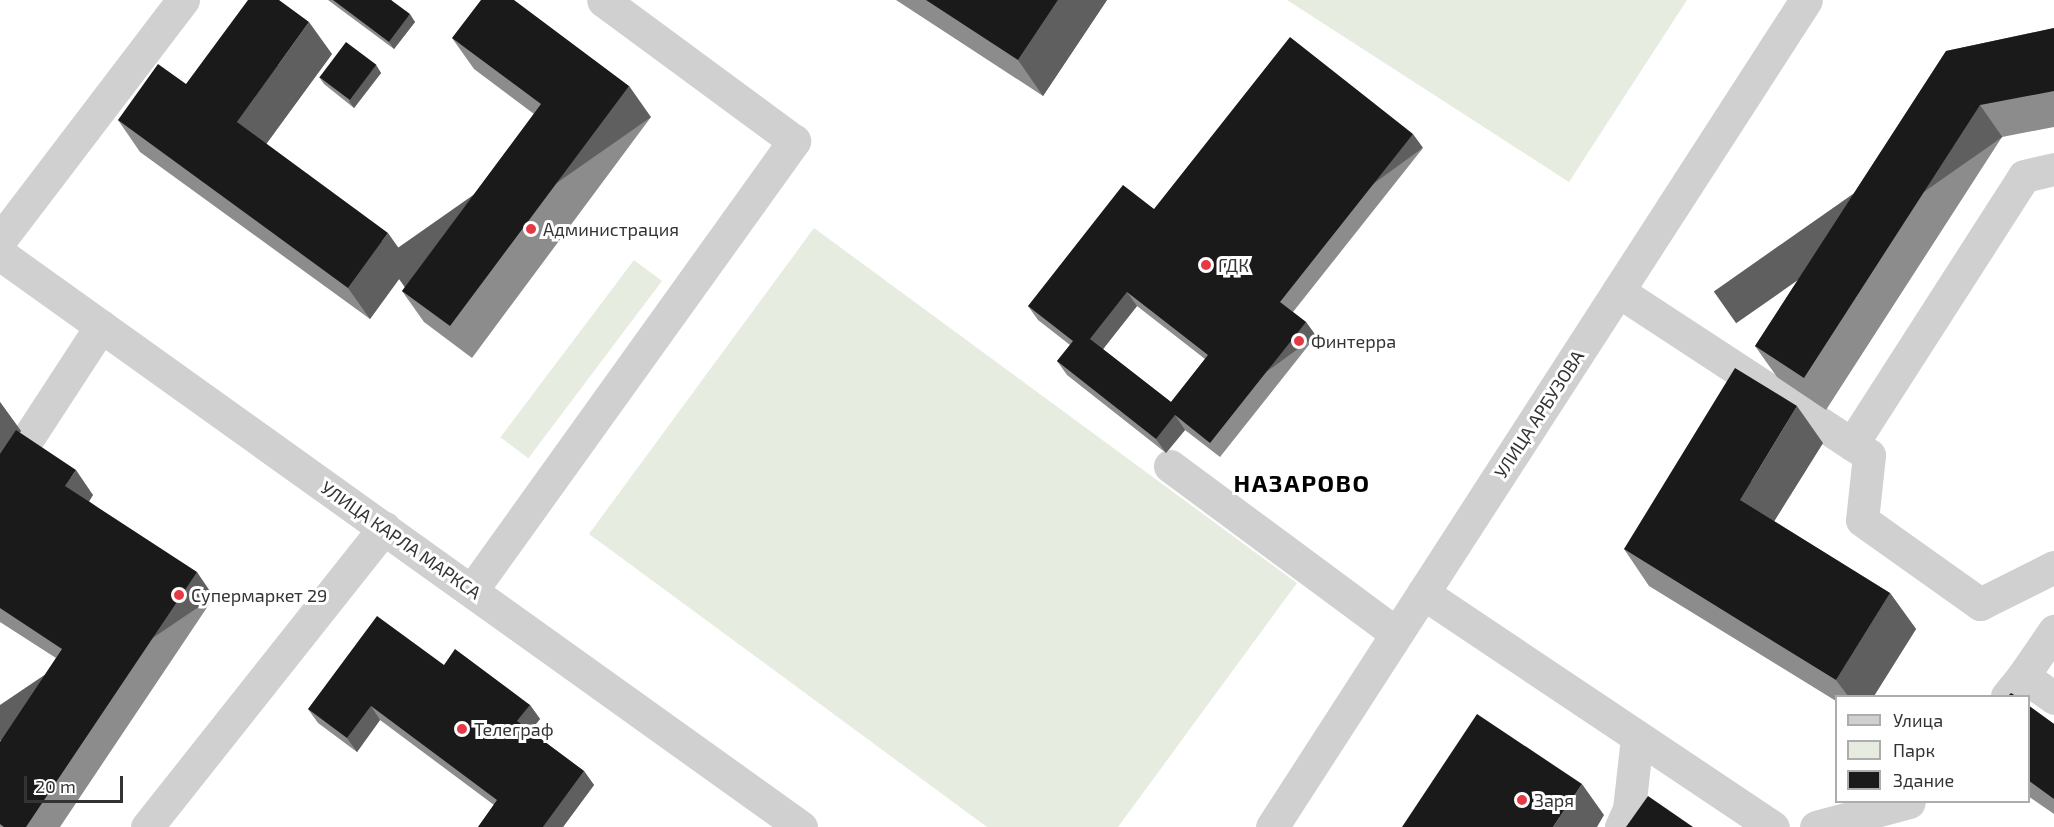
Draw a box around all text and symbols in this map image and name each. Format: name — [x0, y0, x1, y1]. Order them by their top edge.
place label: Администрация — [543, 218, 679, 240]
marker: Администрация — [524, 222, 538, 236]
place label: ГДК — [1218, 254, 1249, 276]
marker: ГДК — [1199, 258, 1213, 272]
place label: Финтерра — [1311, 330, 1396, 352]
marker: Финтерра — [1292, 334, 1306, 348]
street label: УЛИЦА АРБУЗОВА — [1490, 346, 1588, 482]
district label: НАЗАРОВО — [1234, 469, 1370, 497]
street label: УЛИЦА КАРЛА МАРКСА — [317, 477, 485, 603]
place label: Супермаркет 29 — [191, 584, 327, 606]
marker: Супермаркет 29 — [172, 588, 186, 602]
legend — [1835, 695, 2030, 803]
text: Улица — [1893, 709, 1943, 731]
place label: Телеграф — [474, 718, 554, 740]
marker: Телеграф — [455, 722, 469, 736]
text: Парк — [1893, 739, 1935, 761]
scale bar — [27, 764, 126, 802]
text: Здание — [1893, 769, 1954, 791]
text: 20 m — [35, 775, 76, 797]
place label: Заря — [1534, 789, 1574, 811]
marker: Заря — [1515, 793, 1529, 807]

